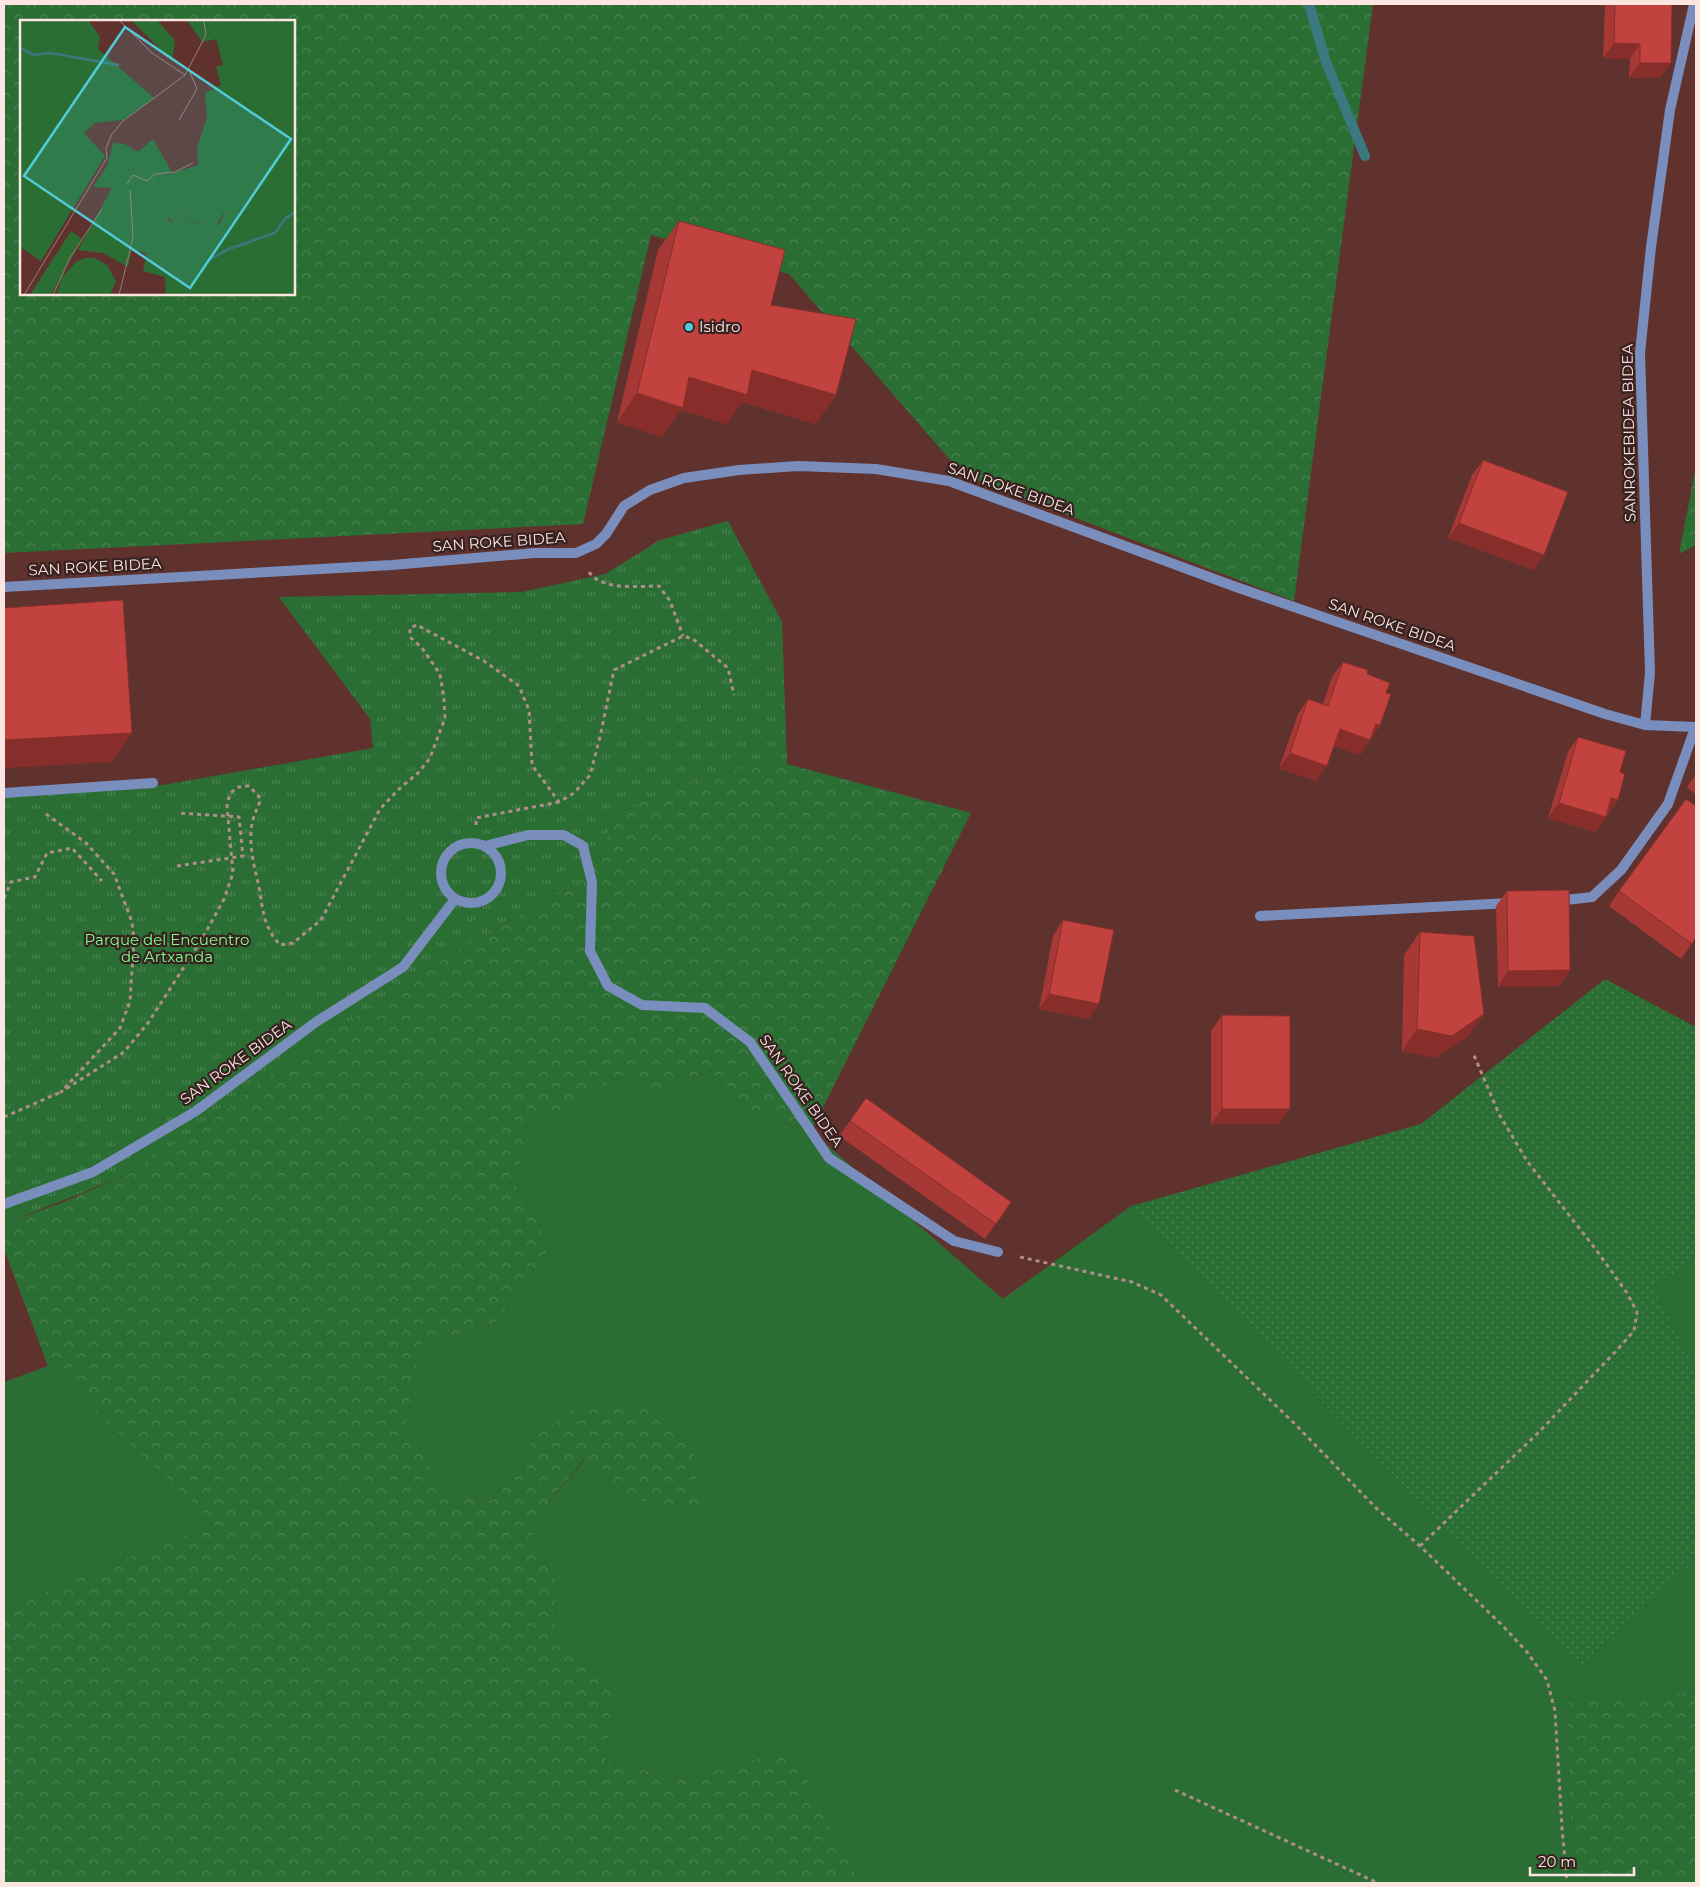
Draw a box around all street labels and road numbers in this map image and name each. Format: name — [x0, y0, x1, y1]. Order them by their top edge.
street label: SANROKEBIDEA BIDEA — [1617, 343, 1640, 522]
street label: SAN ROKE BIDEA — [945, 458, 1077, 519]
street label: SAN ROKE BIDEA — [432, 527, 566, 556]
street label: SAN ROKE BIDEA — [28, 554, 162, 579]
street label: SAN ROKE BIDEA — [1326, 594, 1458, 655]
street label: SAN ROKE BIDEA — [176, 1015, 295, 1108]
street label: SAN ROKE BIDEA — [755, 1031, 848, 1151]

